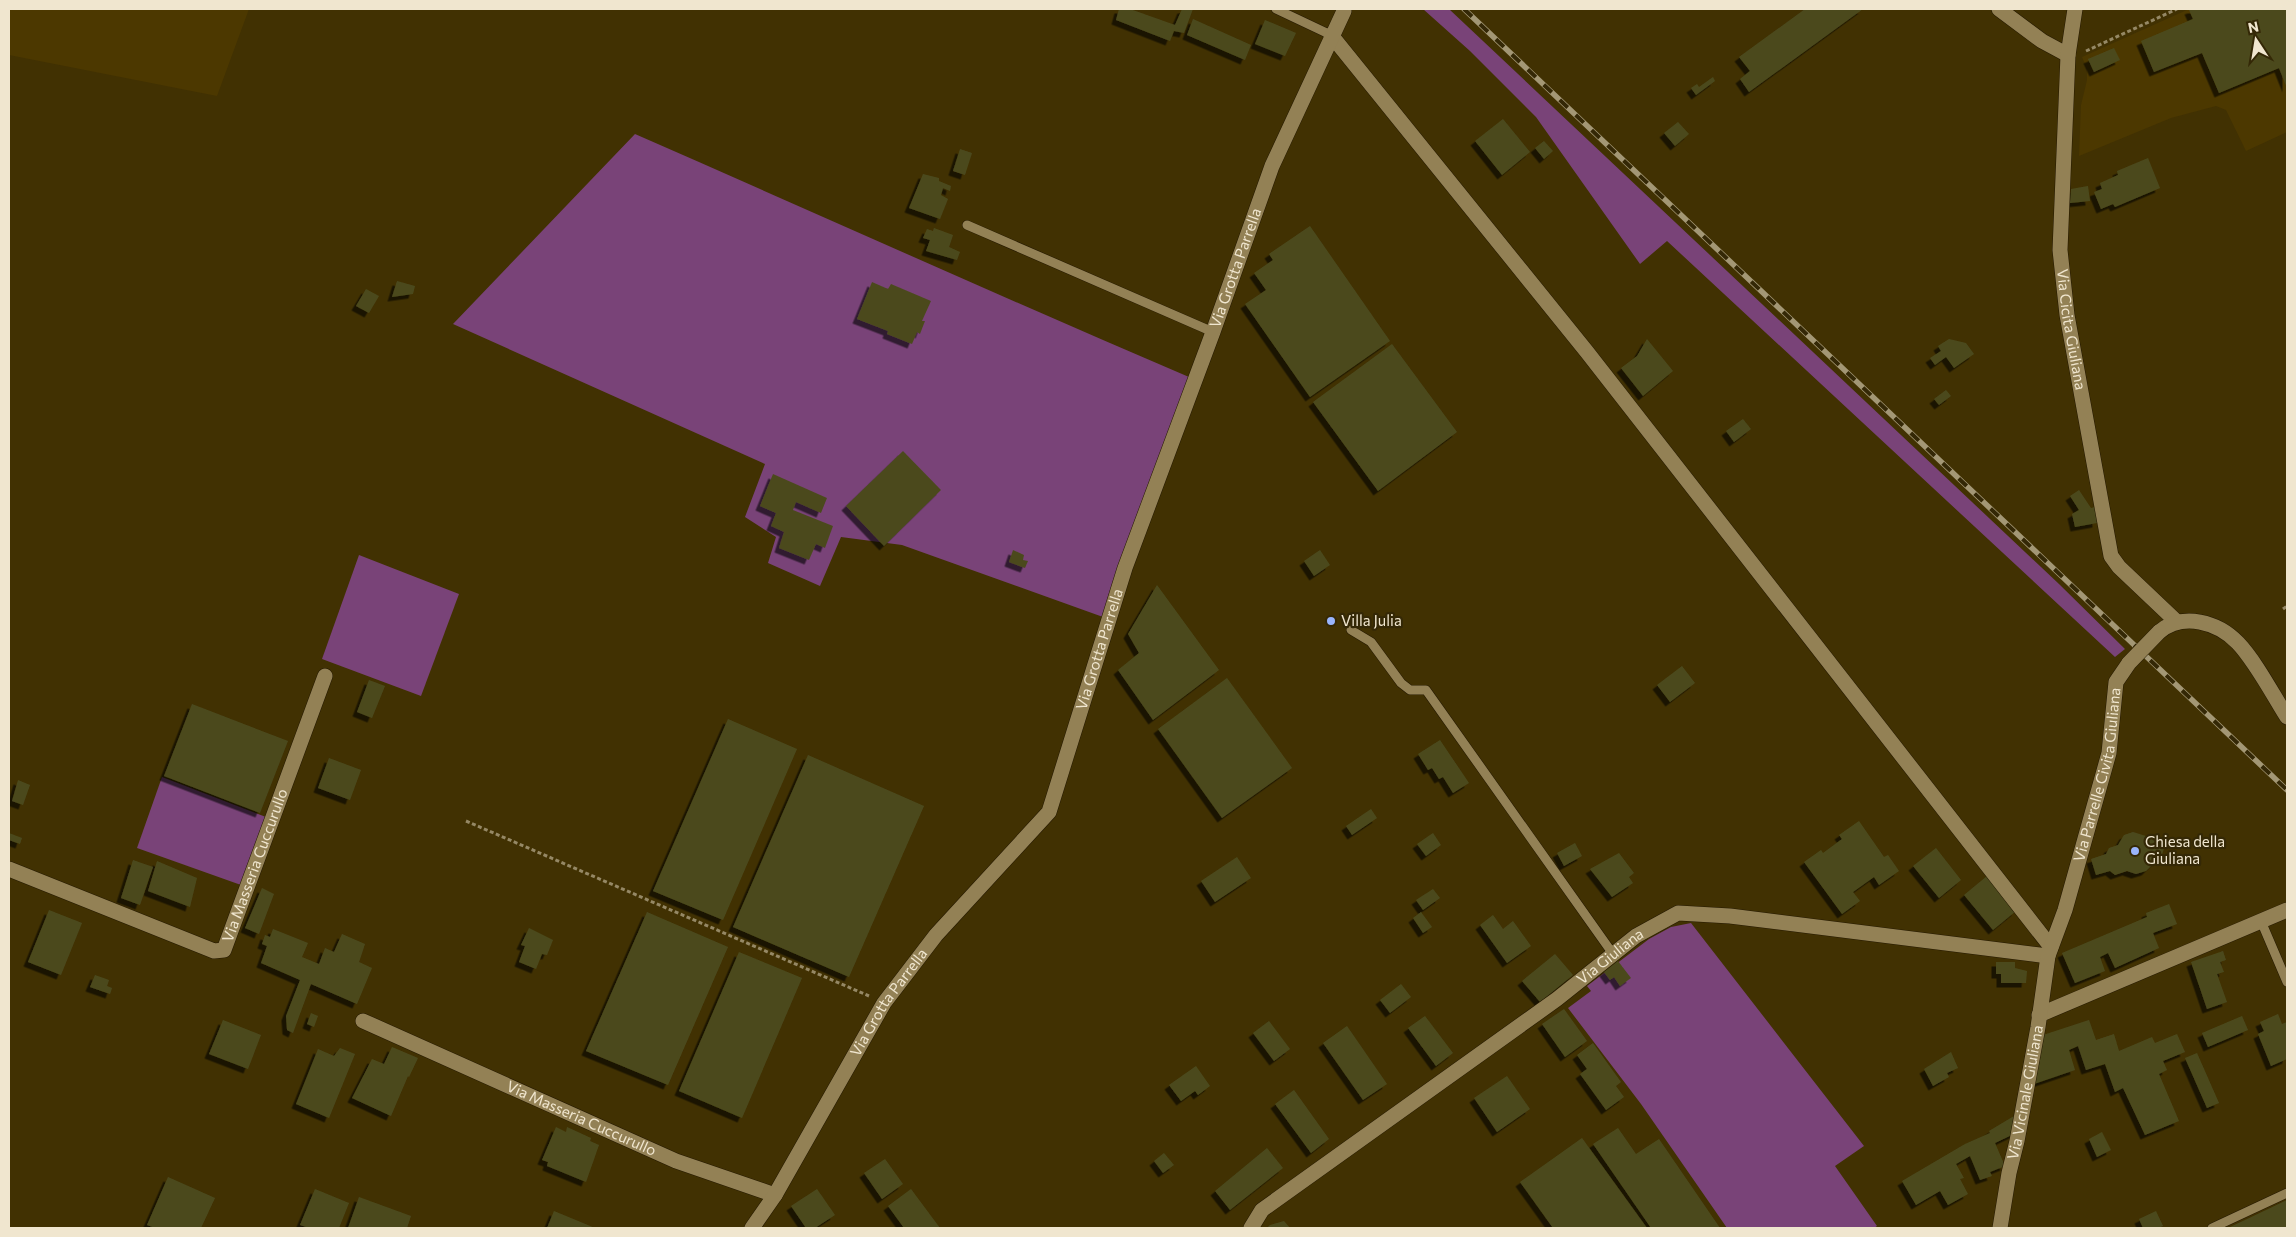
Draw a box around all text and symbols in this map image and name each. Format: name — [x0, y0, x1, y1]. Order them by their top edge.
north arrow — [2231, 15, 2281, 65]
text: N — [2246, 17, 2260, 36]
street label: Via Grotta Parrella — [1205, 205, 1264, 330]
street label: Via Cicita Giuliana — [2054, 268, 2091, 391]
street label: Via Grotta Parrella — [1071, 586, 1126, 712]
place label: Villa Julia — [1341, 611, 1402, 629]
marker: Villa Julia — [1325, 615, 1337, 627]
street label: Via Parrelle Civita Giuliana — [2069, 687, 2123, 863]
street label: Via Masseria Cuccurullo — [218, 786, 291, 944]
place label: Chiesa della Giuliana — [2145, 832, 2225, 867]
marker: Chiesa della Giuliana — [2129, 845, 2141, 857]
street label: Via Giuliana — [1573, 924, 1646, 988]
street label: Via Grotta Parrella — [846, 945, 930, 1059]
street label: Via Vicinale Giuliana — [2003, 1024, 2046, 1161]
street label: Via Masseria Cuccurullo — [504, 1076, 659, 1159]

